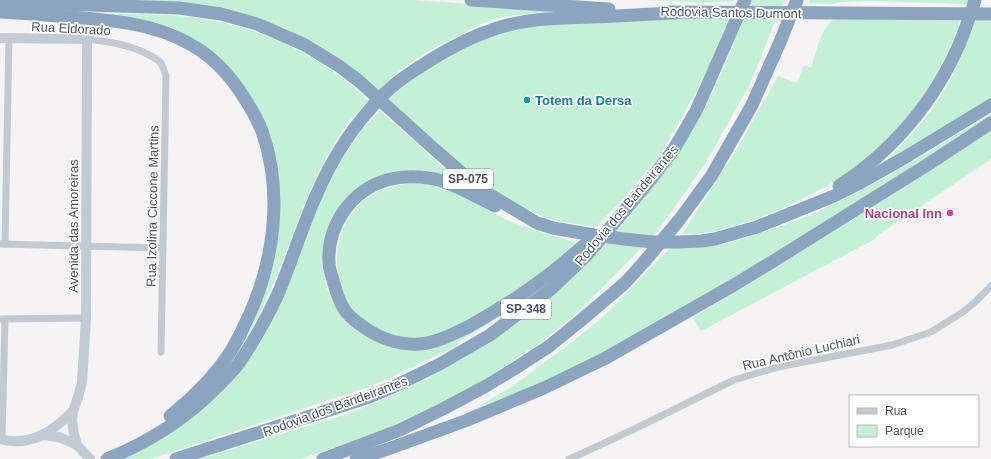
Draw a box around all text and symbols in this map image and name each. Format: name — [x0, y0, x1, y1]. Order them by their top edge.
street label: Rodovia Santos Dumont — [660, 4, 802, 21]
street label: Rua Eldorado — [31, 19, 111, 38]
place label: Totem da Dersa — [535, 93, 632, 108]
marker: Totem da Dersa — [522, 95, 532, 105]
street label: Rua Izolina Ciccone Martins — [144, 124, 161, 287]
street label: Rodovia dos Bandeirantes — [572, 142, 681, 269]
street label: Avenida das Amoreiras — [66, 159, 81, 293]
road number: SP-075 — [443, 169, 493, 189]
place label: Nacional Inn — [865, 206, 942, 221]
marker: Nacional Inn — [945, 208, 955, 218]
road number: SP-348 — [501, 299, 551, 319]
street label: Rua Antônio Luchiari — [741, 332, 861, 373]
street label: Rodovia dos Bandeirantes — [261, 373, 410, 440]
legend — [849, 395, 979, 447]
text: Rua — [885, 404, 907, 418]
text: Parque — [885, 424, 924, 438]

